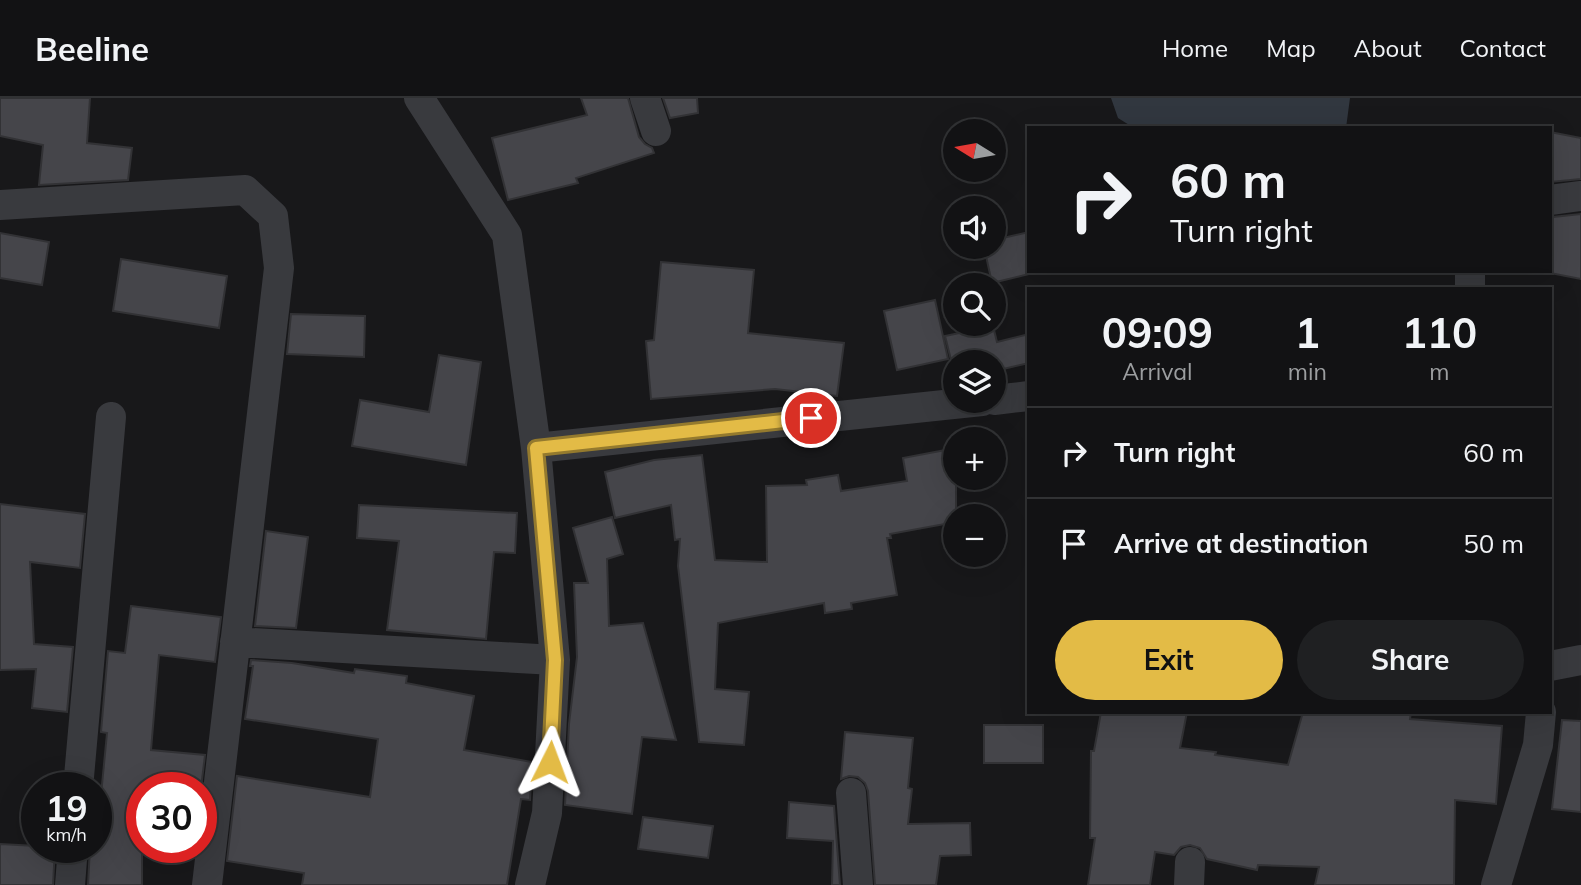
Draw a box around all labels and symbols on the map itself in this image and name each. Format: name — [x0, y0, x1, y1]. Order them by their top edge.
north arrow — [943, 119, 1006, 182]
pin — [781, 388, 841, 448]
position arrow — [513, 725, 587, 799]
speed limit sign: 30 — [126, 772, 217, 863]

